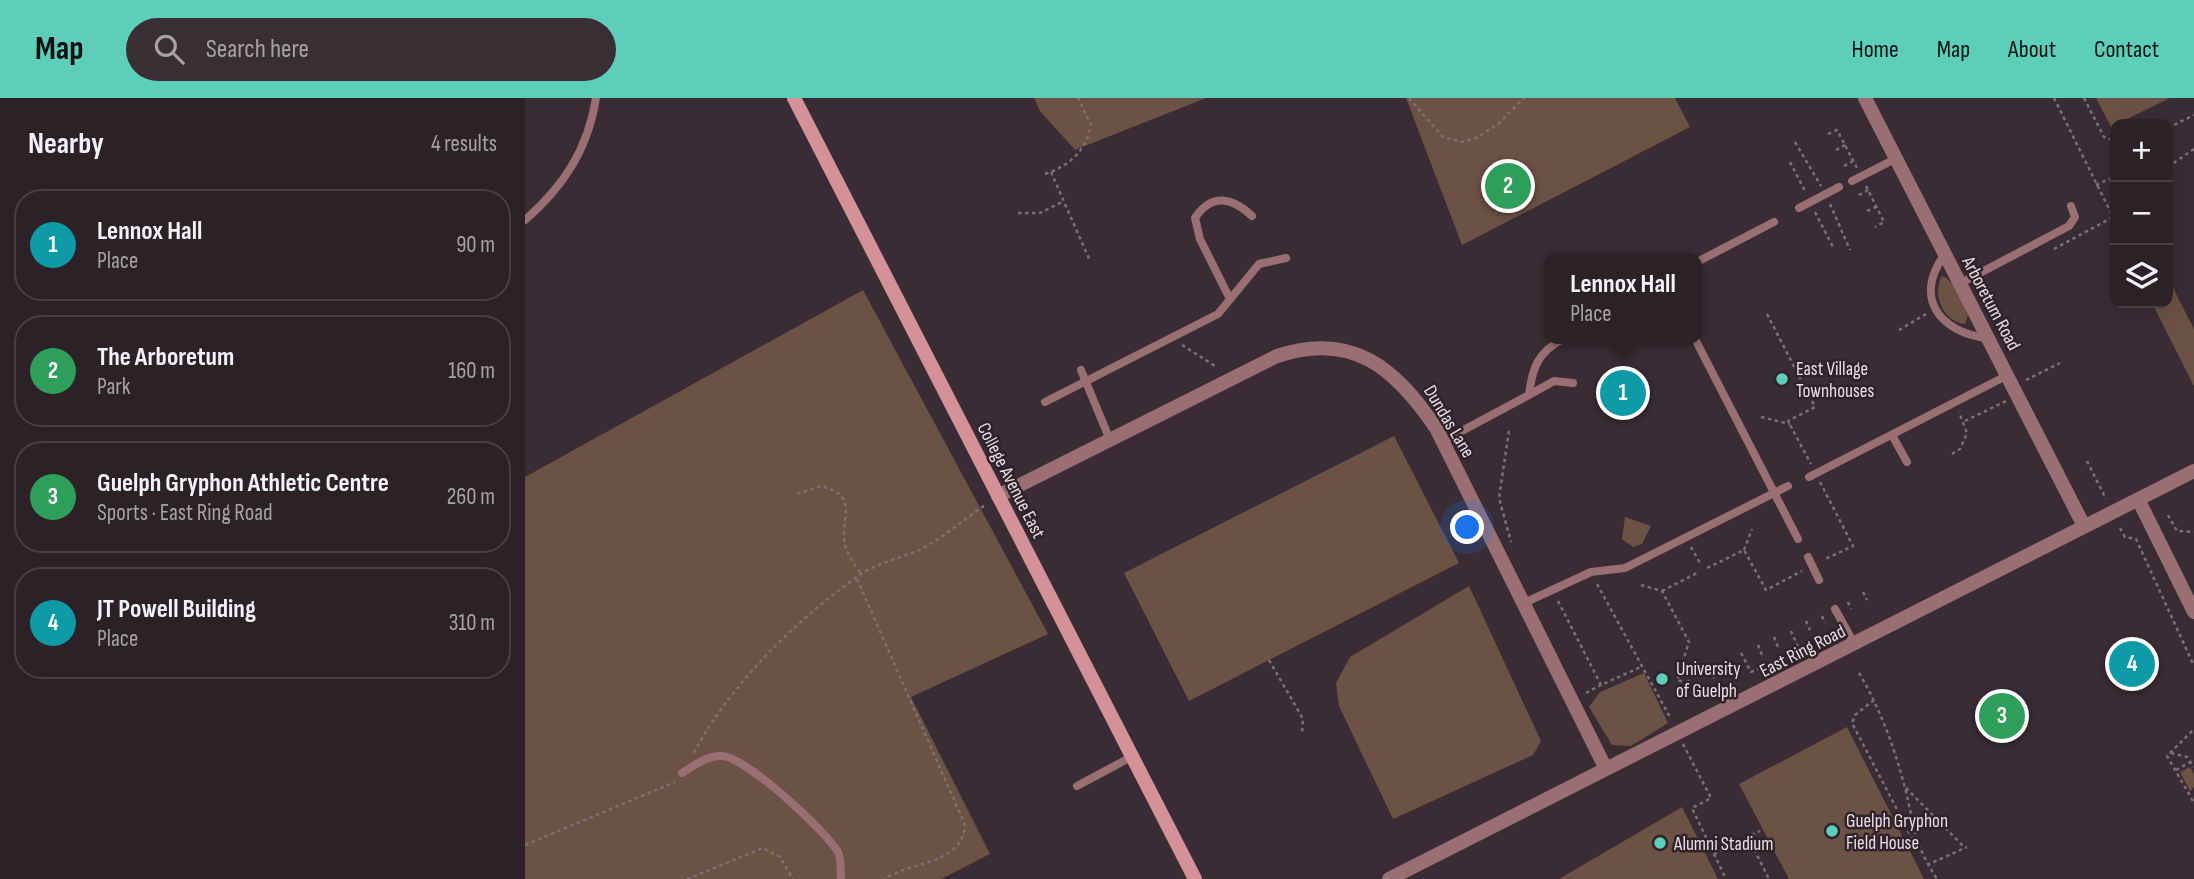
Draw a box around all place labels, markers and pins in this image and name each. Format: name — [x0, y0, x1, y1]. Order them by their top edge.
pin: 2 — [1485, 160, 1531, 212]
place label: East Village Townhouses — [1796, 358, 1874, 403]
pin: 1 — [1600, 367, 1646, 419]
marker: East Village Townhouses — [1774, 371, 1790, 387]
pin: 4 — [2109, 638, 2155, 690]
place label: University of Guelph — [1676, 658, 1741, 703]
marker: University of Guelph — [1654, 671, 1670, 687]
pin: 3 — [1979, 690, 2025, 742]
place label: Guelph Gryphon Field House — [1846, 810, 1948, 855]
marker: Guelph Gryphon Field House — [1824, 823, 1840, 839]
place label: Alumni Stadium — [1673, 833, 1773, 856]
marker: Alumni Stadium — [1652, 835, 1668, 851]

